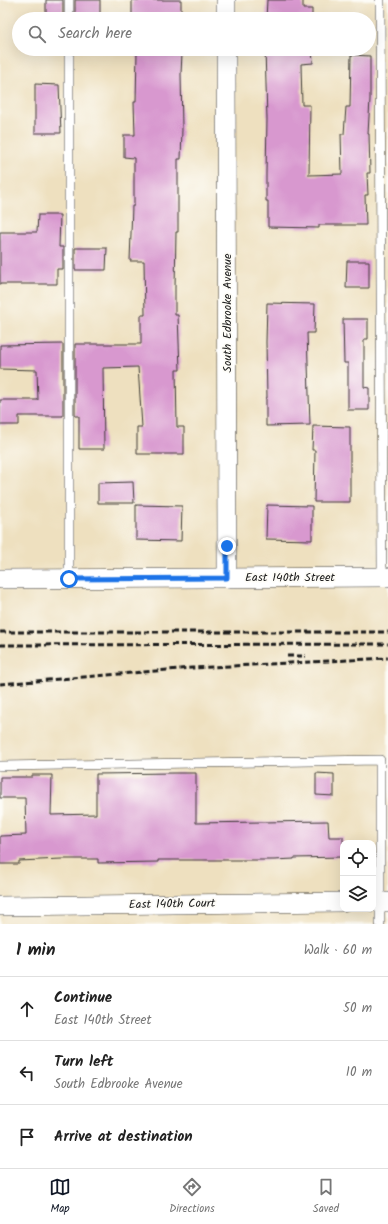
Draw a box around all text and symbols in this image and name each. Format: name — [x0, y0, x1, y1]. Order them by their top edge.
search box — [12, 12, 376, 56]
text: Search here — [58, 22, 132, 46]
icon: search — [26, 23, 48, 45]
street label: South Edbrooke Avenue — [218, 253, 237, 372]
route end — [218, 537, 236, 555]
street label: East 140th Street — [245, 568, 335, 587]
route start — [60, 570, 78, 588]
map controls — [340, 840, 376, 912]
button: locate — [340, 840, 376, 876]
button: layers — [340, 876, 376, 912]
street label: East 140th Court — [129, 894, 216, 914]
text: 1 min — [16, 937, 55, 964]
text: Walk · 60 m — [304, 940, 372, 961]
text: Continue — [54, 986, 112, 1010]
icon: ahead — [16, 998, 38, 1020]
text: 50 m — [343, 998, 372, 1019]
text: East 140th Street — [54, 1010, 151, 1031]
text: Turn left — [54, 1050, 114, 1074]
icon: left — [16, 1062, 38, 1084]
text: 10 m — [346, 1062, 372, 1083]
text: South Edbrooke Avenue — [54, 1074, 183, 1095]
text: Arrive at destination — [54, 1125, 193, 1149]
icon: arrive — [16, 1126, 38, 1148]
tab: Map — [49, 1176, 71, 1218]
tab: Directions — [169, 1176, 215, 1218]
tab: Saved — [313, 1176, 339, 1218]

